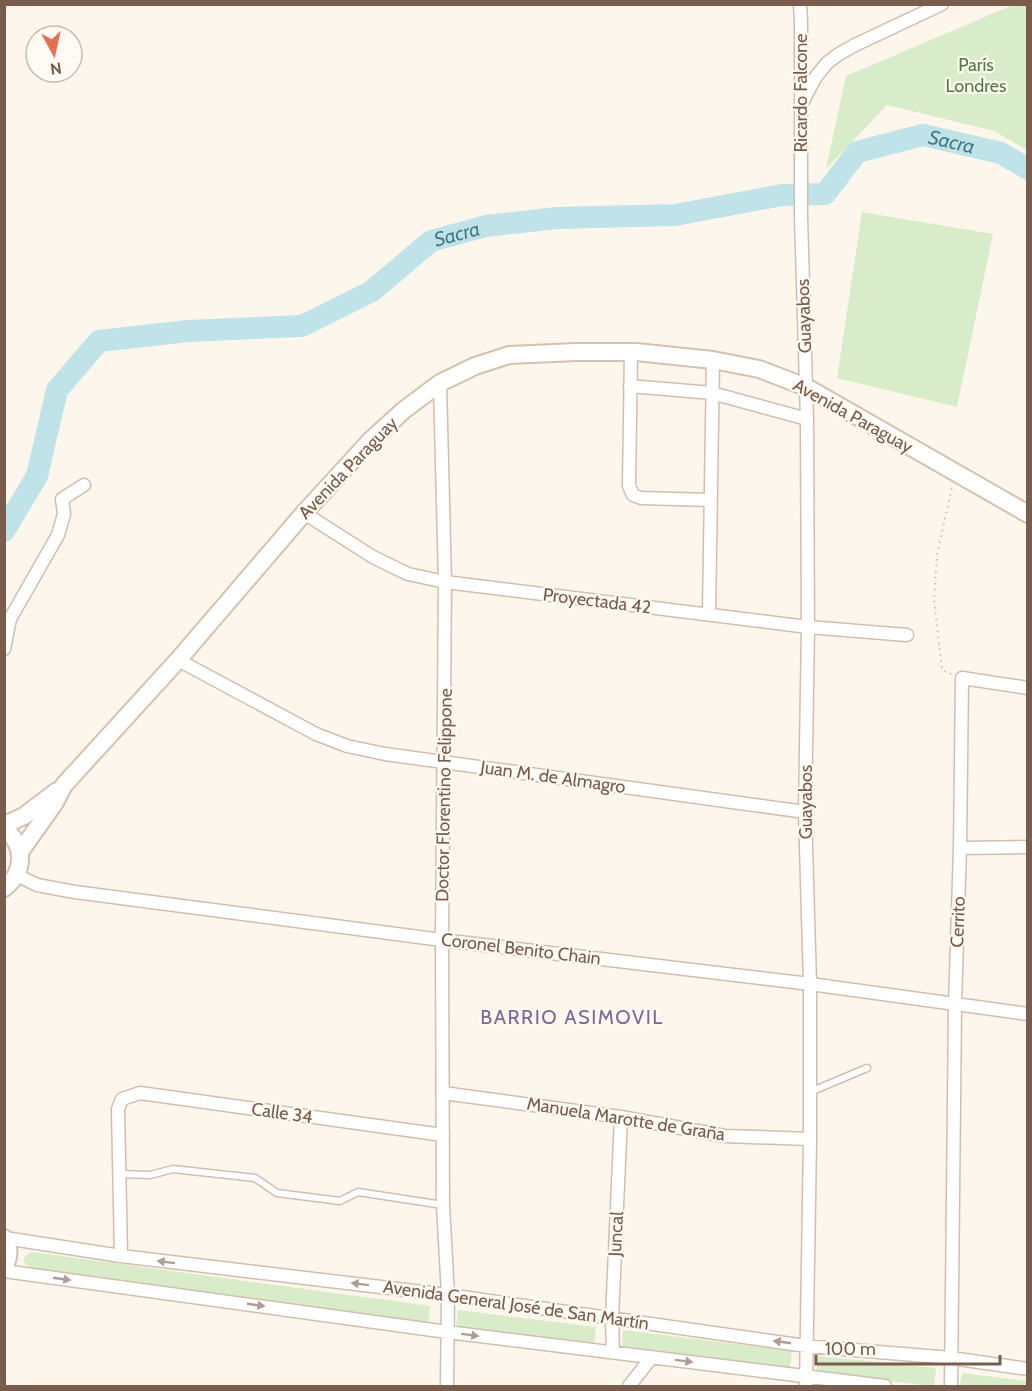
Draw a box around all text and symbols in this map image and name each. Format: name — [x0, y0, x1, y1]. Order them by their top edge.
north arrow — [24, 24, 84, 84]
street label: Ricardo Falcone — [790, 33, 812, 153]
park label: París Londres — [946, 54, 1006, 97]
text: N — [49, 58, 63, 79]
water label: Sacra — [926, 125, 977, 159]
water label: Sacra — [431, 216, 482, 252]
street label: Guayabos — [792, 278, 816, 354]
street label: Avenida Paraguay — [789, 374, 917, 458]
street label: Avenida Paraguay — [294, 412, 402, 524]
street label: Proyectada 42 — [542, 583, 652, 619]
street label: Doctor Florentino Felippone — [431, 688, 457, 902]
street label: Juan M. de Almagro — [478, 756, 627, 798]
street label: Guayabos — [795, 765, 817, 839]
street label: Cerrito — [946, 896, 970, 948]
street label: Coronel Benito Chain — [440, 928, 602, 970]
district label: BARRIO ASIMOVIL — [480, 1005, 664, 1029]
street label: Manuela Marotte de Graña — [525, 1092, 727, 1146]
street label: Calle 34 — [250, 1098, 314, 1128]
street label: Juncal — [604, 1210, 628, 1258]
one-way arrow — [156, 1257, 175, 1266]
one-way arrow — [53, 1274, 72, 1283]
street label: Avenida General José de San Martín — [382, 1275, 650, 1335]
one-way arrow — [350, 1279, 369, 1289]
one-way arrow — [246, 1301, 265, 1310]
scale bar — [816, 1328, 1000, 1366]
one-way arrow — [460, 1330, 479, 1339]
one-way arrow — [772, 1338, 791, 1347]
text: 100 m — [825, 1338, 876, 1360]
one-way arrow — [675, 1357, 694, 1366]

